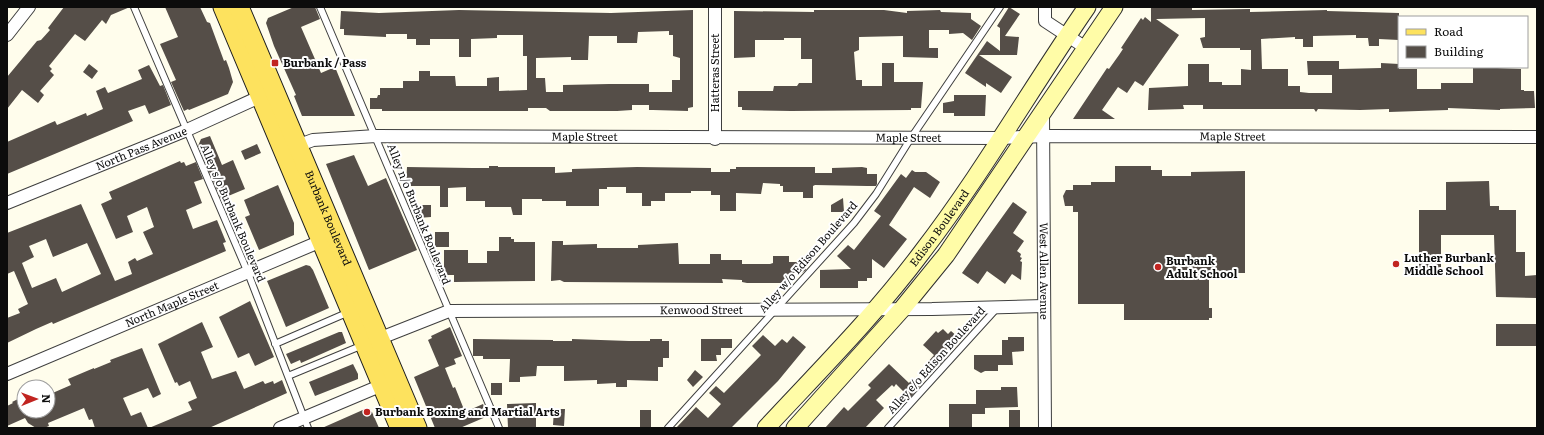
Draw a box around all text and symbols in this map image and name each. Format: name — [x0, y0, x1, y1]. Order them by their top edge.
legend — [1398, 16, 1528, 68]
text: Road — [1434, 22, 1464, 40]
street label: Hatteras Street — [706, 33, 722, 112]
text: Building — [1434, 42, 1484, 60]
place label: Burbank / Pass — [283, 54, 367, 70]
marker: Burbank / Pass — [270, 58, 280, 68]
street label: North Pass Avenue — [93, 122, 189, 173]
street label: Maple Street — [1199, 127, 1266, 143]
street label: Maple Street — [551, 128, 618, 144]
street label: Maple Street — [875, 129, 942, 145]
street label: Alley s/o Burbank Boulevard — [198, 141, 270, 284]
street label: Alley n/o Burbank Boulevard — [384, 141, 456, 287]
street label: Burbank Boulevard — [302, 168, 356, 268]
street label: Edison Boulevard — [905, 185, 972, 269]
street label: Alley w/o Edison Boulevard — [754, 197, 860, 316]
street label: West Allen Avenue — [1037, 222, 1053, 320]
place label: Luther Burbank Middle School — [1404, 249, 1494, 278]
place label: Burbank Adult School — [1166, 252, 1238, 281]
marker: Luther Burbank Middle School — [1391, 259, 1401, 269]
marker: Burbank Adult School — [1153, 262, 1163, 272]
street label: North Maple Street — [122, 276, 221, 330]
street label: Kenwood Street — [660, 301, 743, 317]
street label: Alley e/o Edison Boulevard — [883, 302, 988, 417]
north arrow — [16, 379, 56, 419]
text: N — [39, 394, 55, 404]
place label: Burbank Boxing and Martial Arts — [375, 403, 560, 419]
marker: Burbank Boxing and Martial Arts — [362, 407, 372, 417]

